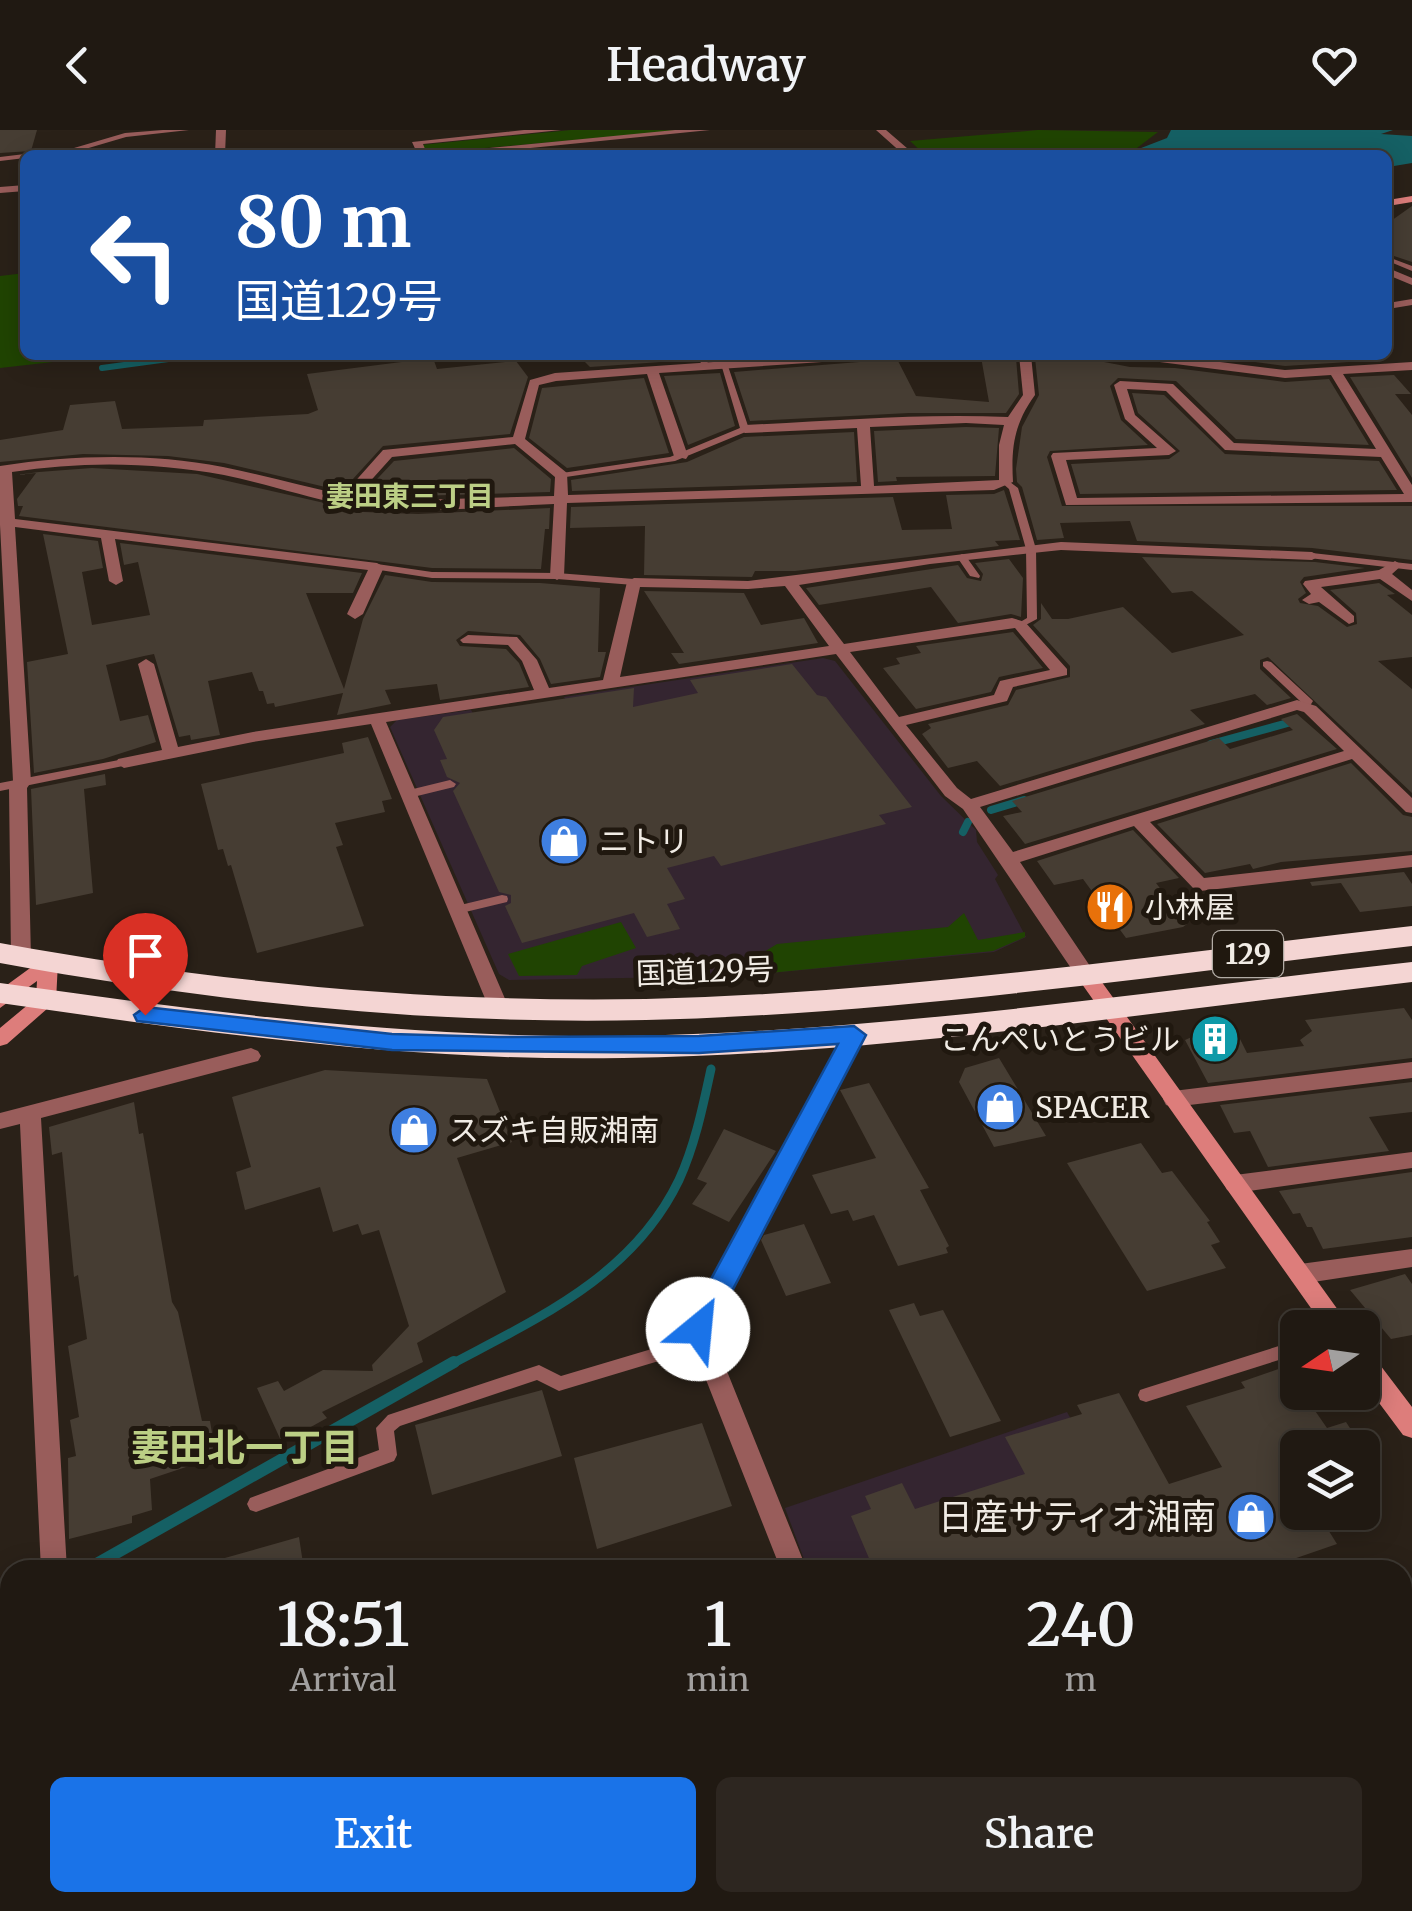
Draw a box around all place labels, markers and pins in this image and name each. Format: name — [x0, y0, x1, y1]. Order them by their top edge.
shop icon: ニトリ — [538, 815, 590, 867]
place label: ニトリ — [599, 822, 689, 860]
restaurant icon: 小林屋 — [1084, 881, 1136, 933]
place label: 小林屋 — [1145, 888, 1235, 926]
pin — [103, 913, 188, 1016]
building icon: こんぺいとうビル — [1189, 1013, 1241, 1065]
place label: こんぺいとうビル — [940, 1020, 1180, 1058]
shop icon: SPACER — [974, 1081, 1026, 1133]
place label: SPACER — [1035, 1088, 1150, 1126]
shop icon: スズキ自販湘南 — [388, 1104, 440, 1156]
place label: スズキ自販湘南 — [449, 1111, 659, 1149]
shop icon: 日産サティオ湘南 — [1225, 1491, 1277, 1543]
place label: 日産サティオ湘南 — [938, 1495, 1216, 1539]

